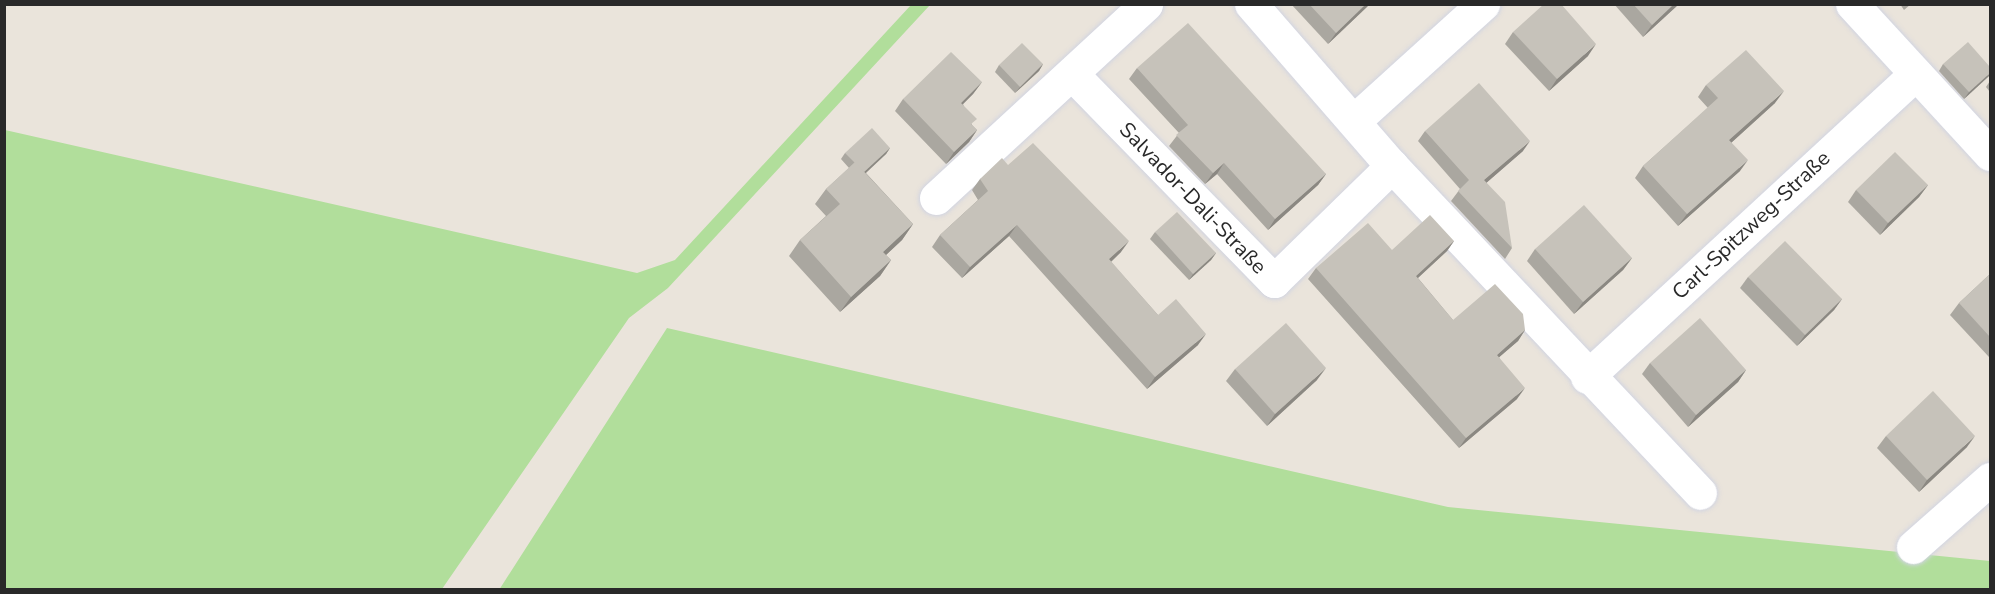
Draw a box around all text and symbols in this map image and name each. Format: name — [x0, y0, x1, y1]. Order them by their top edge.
street label: Salvador-Dali-Straße — [1114, 117, 1272, 279]
street label: Carl-Spitzweg-Straße — [1667, 145, 1835, 305]

